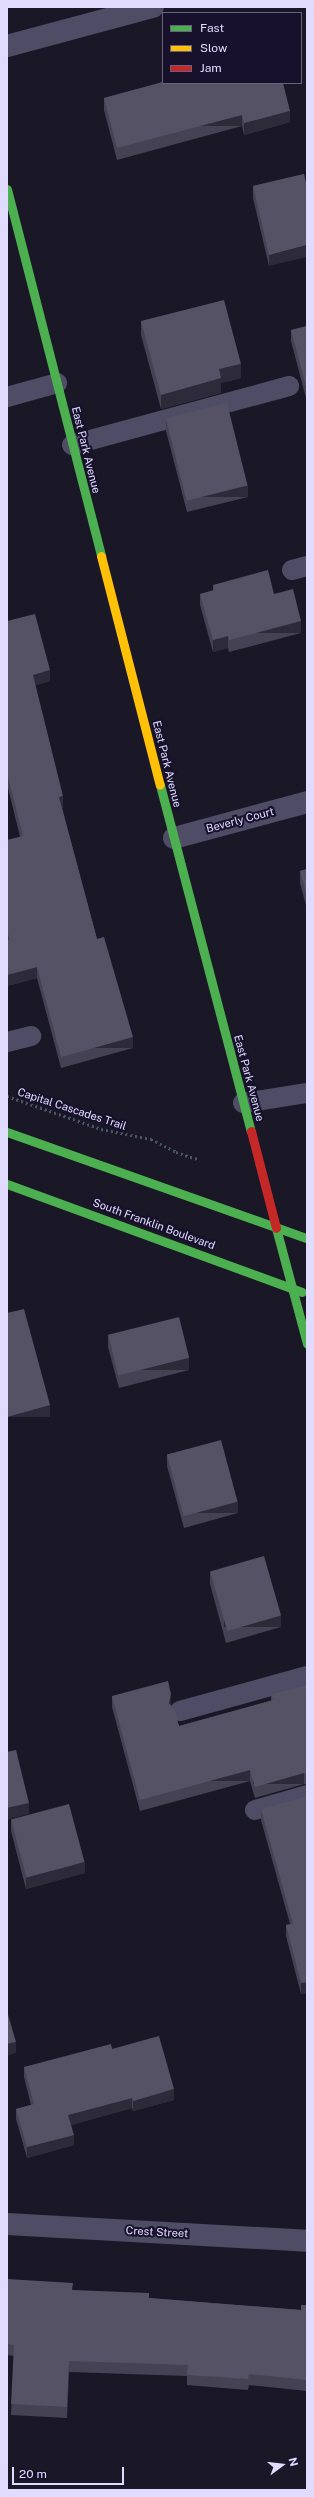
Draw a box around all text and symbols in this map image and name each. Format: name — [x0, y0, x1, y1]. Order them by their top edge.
legend — [162, 12, 302, 84]
text: Fast — [200, 21, 224, 35]
text: Slow — [200, 41, 227, 55]
text: Jam — [200, 61, 222, 75]
street label: East Park Avenue — [69, 405, 103, 495]
street label: East Park Avenue — [150, 719, 184, 809]
street label: Beverly Court — [205, 805, 275, 835]
street label: East Park Avenue — [231, 1033, 267, 1123]
street label: Capital Cascades Trail — [16, 1085, 128, 1133]
street label: South Franklin Boulevard — [91, 1196, 217, 1252]
street label: Crest Street — [125, 2224, 189, 2240]
north arrow — [262, 2445, 302, 2485]
text: N — [287, 2456, 300, 2468]
scale bar — [14, 2459, 126, 2485]
text: 20 m — [19, 2467, 47, 2481]

